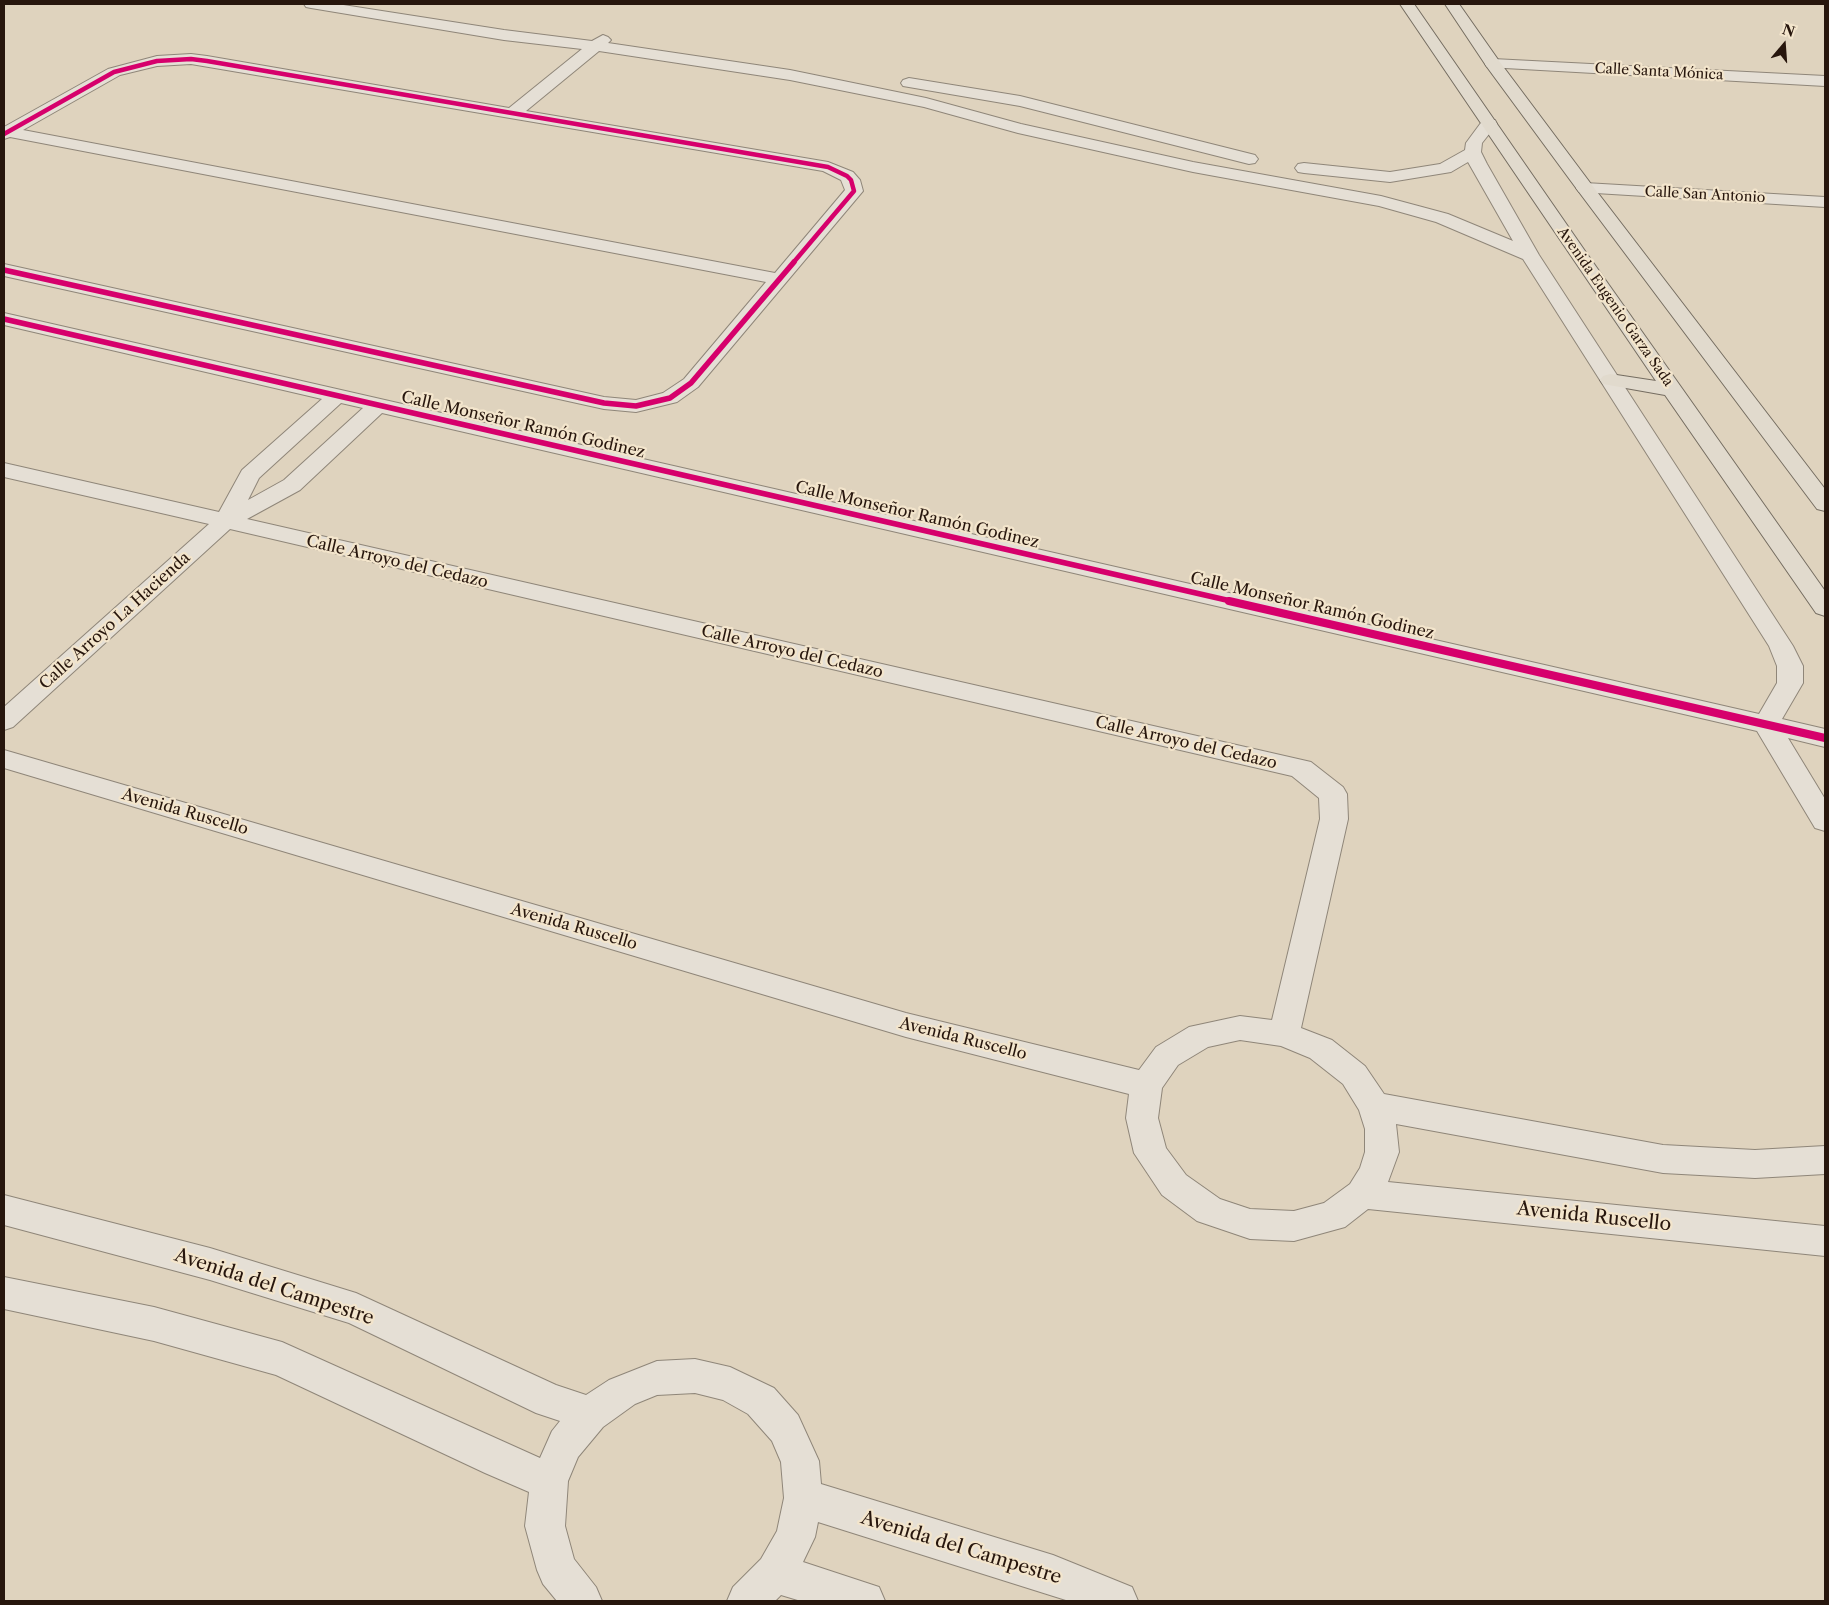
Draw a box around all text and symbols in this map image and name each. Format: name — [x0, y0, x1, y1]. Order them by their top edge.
north arrow — [1759, 20, 1809, 70]
text: N — [1780, 20, 1797, 41]
street label: Calle Santa Mónica — [1594, 60, 1724, 84]
street label: Calle San Antonio — [1644, 183, 1766, 207]
street label: Avenida Eugenio Garza Sada — [1553, 224, 1677, 390]
street label: Calle Monseñor Ramón Godinez — [399, 388, 647, 462]
street label: Calle Monseñor Ramón Godinez — [793, 478, 1041, 552]
street label: Calle Arroyo del Cedazo — [304, 532, 490, 592]
street label: Calle Arroyo La Hacienda — [36, 548, 194, 694]
street label: Calle Monseñor Ramón Godinez — [1188, 569, 1436, 643]
street label: Calle Arroyo del Cedazo — [699, 622, 885, 682]
street label: Calle Arroyo del Cedazo — [1093, 713, 1279, 773]
street label: Avenida Ruscello — [120, 785, 250, 839]
street label: Avenida Ruscello — [509, 900, 639, 954]
street label: Avenida Ruscello — [897, 1014, 1029, 1064]
street label: Avenida Ruscello — [1516, 1198, 1672, 1236]
street label: Avenida del Campestre — [171, 1244, 377, 1330]
street label: Avenida del Campestre — [858, 1507, 1064, 1589]

